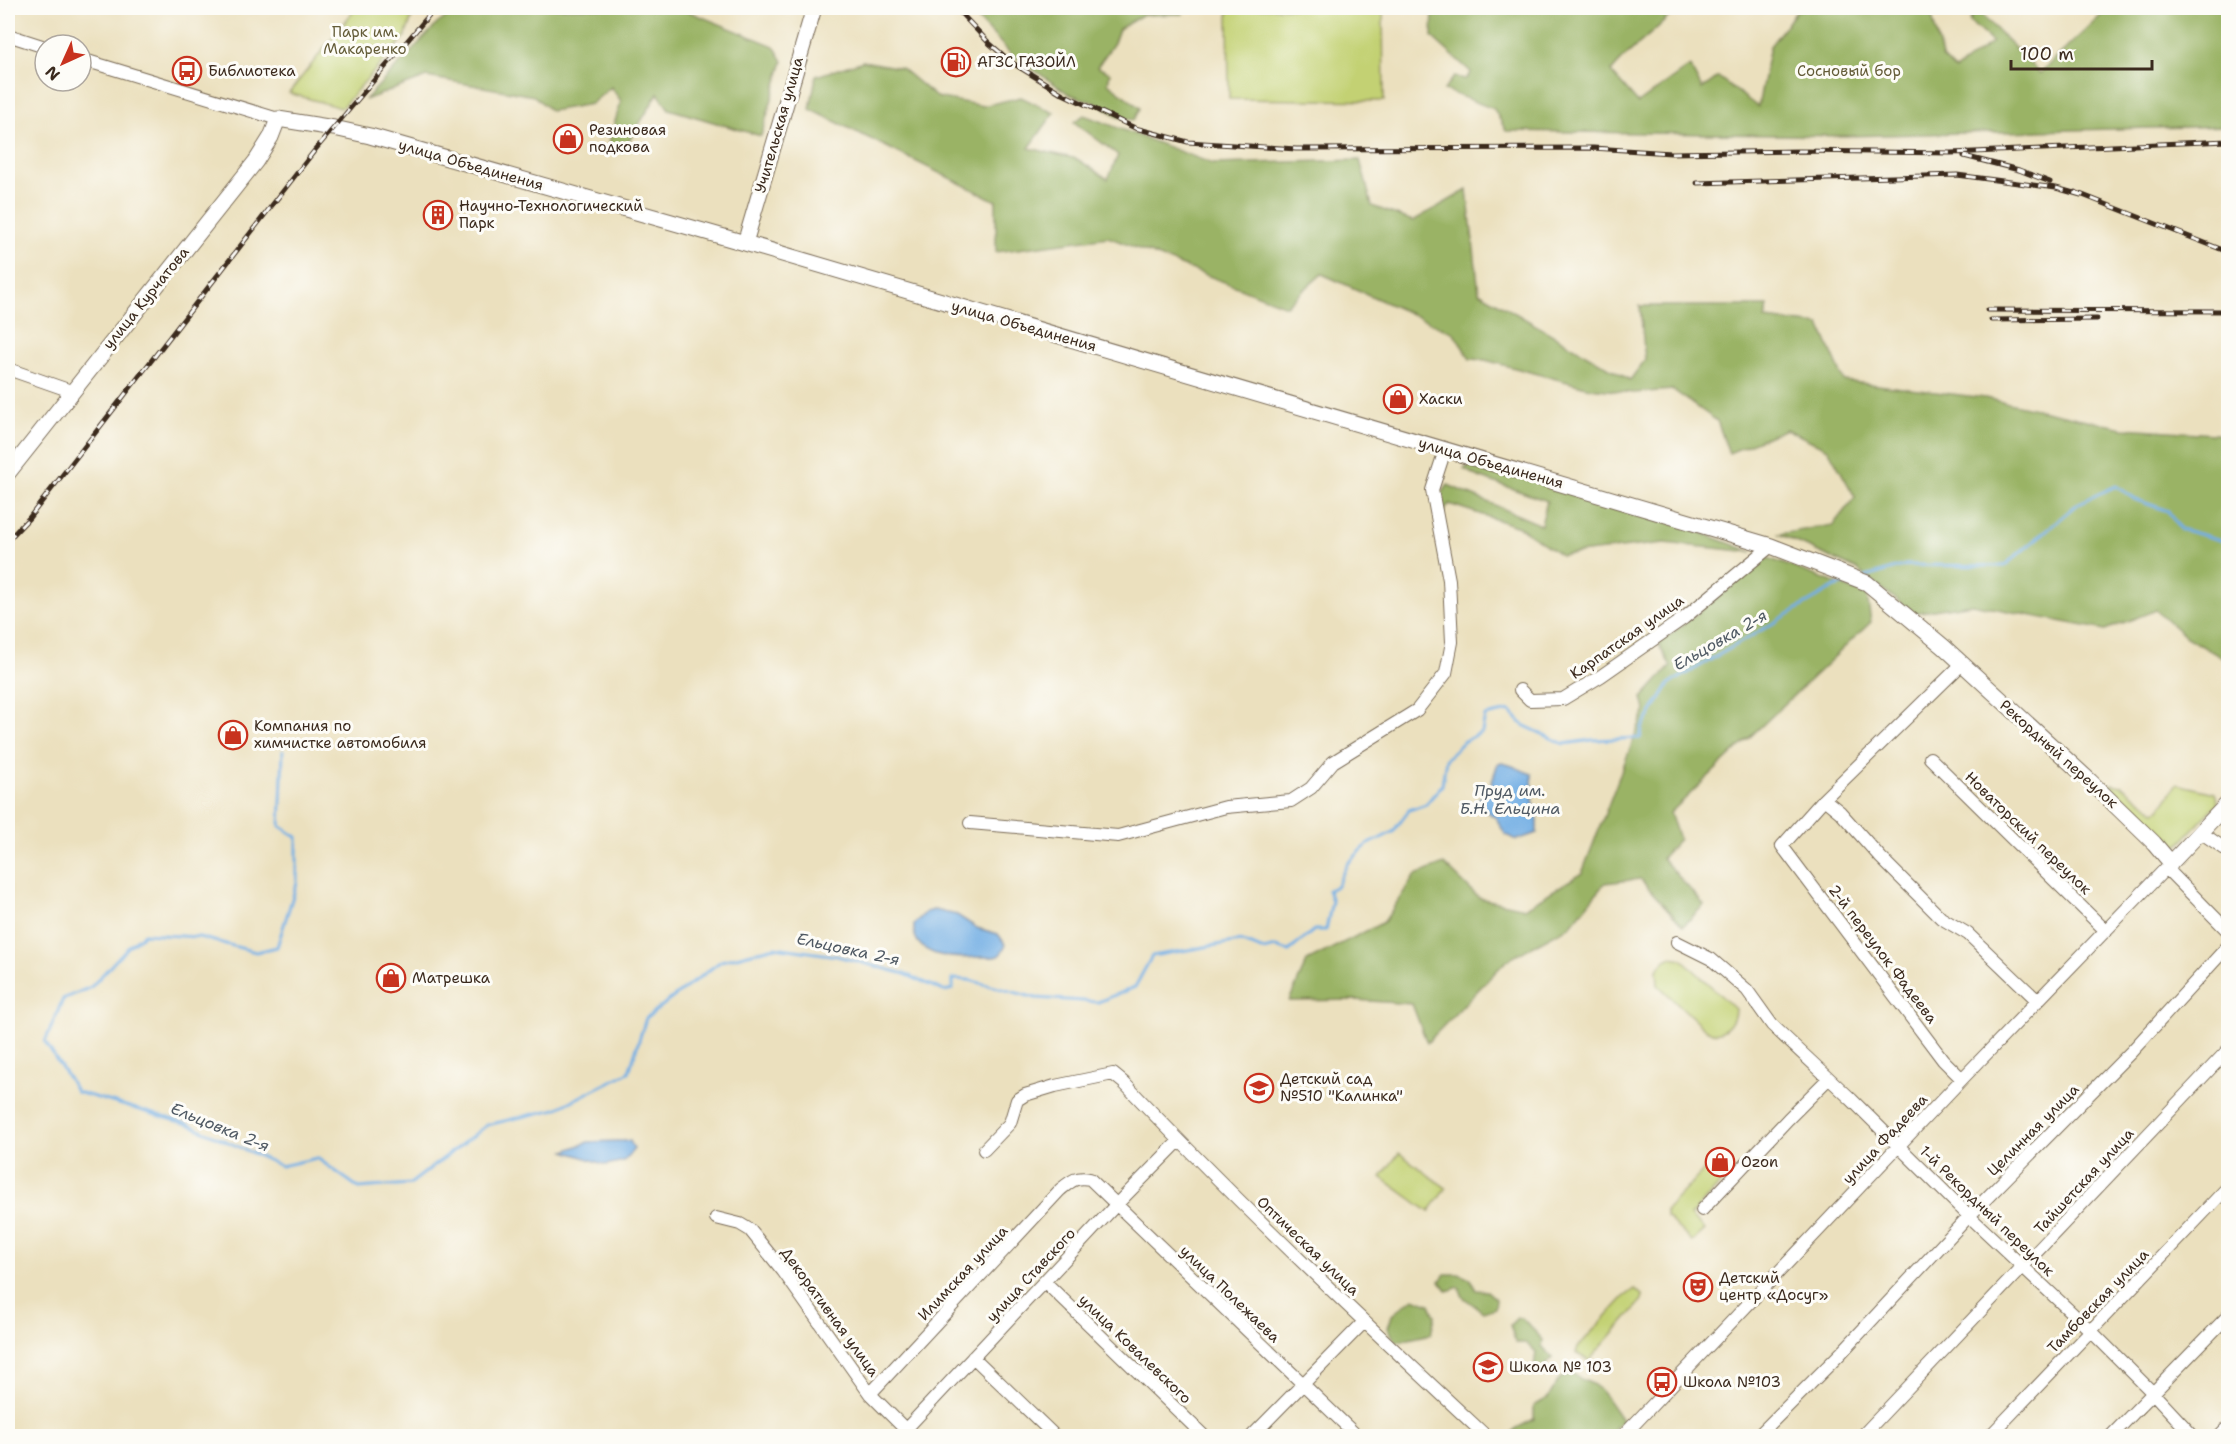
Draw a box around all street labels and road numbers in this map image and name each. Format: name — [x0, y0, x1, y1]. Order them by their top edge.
street label: Учительская улица — [750, 54, 808, 195]
street label: улица Объединения — [396, 135, 546, 195]
street label: улица Курчатова — [98, 242, 194, 353]
street label: улица Объединения — [949, 296, 1099, 356]
street label: улица Объединения — [1416, 433, 1566, 493]
street label: Карпатская улица — [1566, 590, 1688, 684]
street label: Рекордный переулок — [1995, 695, 2123, 813]
street label: Новаторский переулок — [1960, 767, 2096, 899]
street label: 2-й переулок Фадеева — [1824, 880, 1942, 1028]
street label: Целинная улица — [1983, 1079, 2084, 1180]
street label: улица Фадеева — [1838, 1089, 1932, 1188]
street label: Тайшетская улица — [2030, 1123, 2139, 1238]
street label: 1-й Рекордный переулок — [1915, 1141, 2059, 1281]
street label: Оптическая улица — [1252, 1192, 1364, 1301]
street label: Илимская улица — [914, 1221, 1013, 1325]
street label: улица Ставского — [982, 1224, 1080, 1326]
street label: улица Полежаева — [1176, 1241, 1285, 1347]
street label: Декоративная улица — [776, 1243, 884, 1381]
street label: Тамбовская улица — [2043, 1244, 2153, 1357]
street label: улица Ковалевского — [1074, 1290, 1196, 1408]

